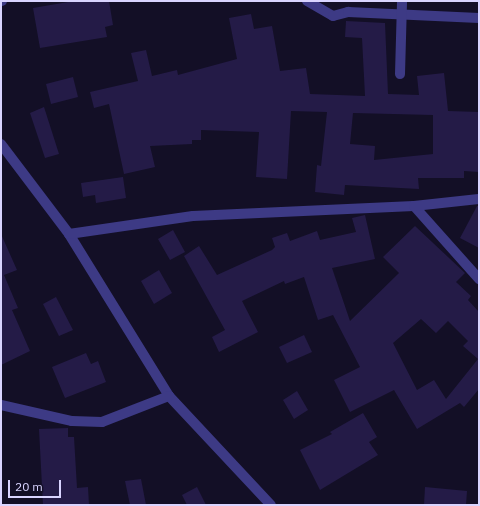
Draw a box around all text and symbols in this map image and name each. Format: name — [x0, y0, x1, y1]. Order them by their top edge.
scale bar — [10, 472, 63, 498]
text: 20 m — [15, 479, 43, 494]

